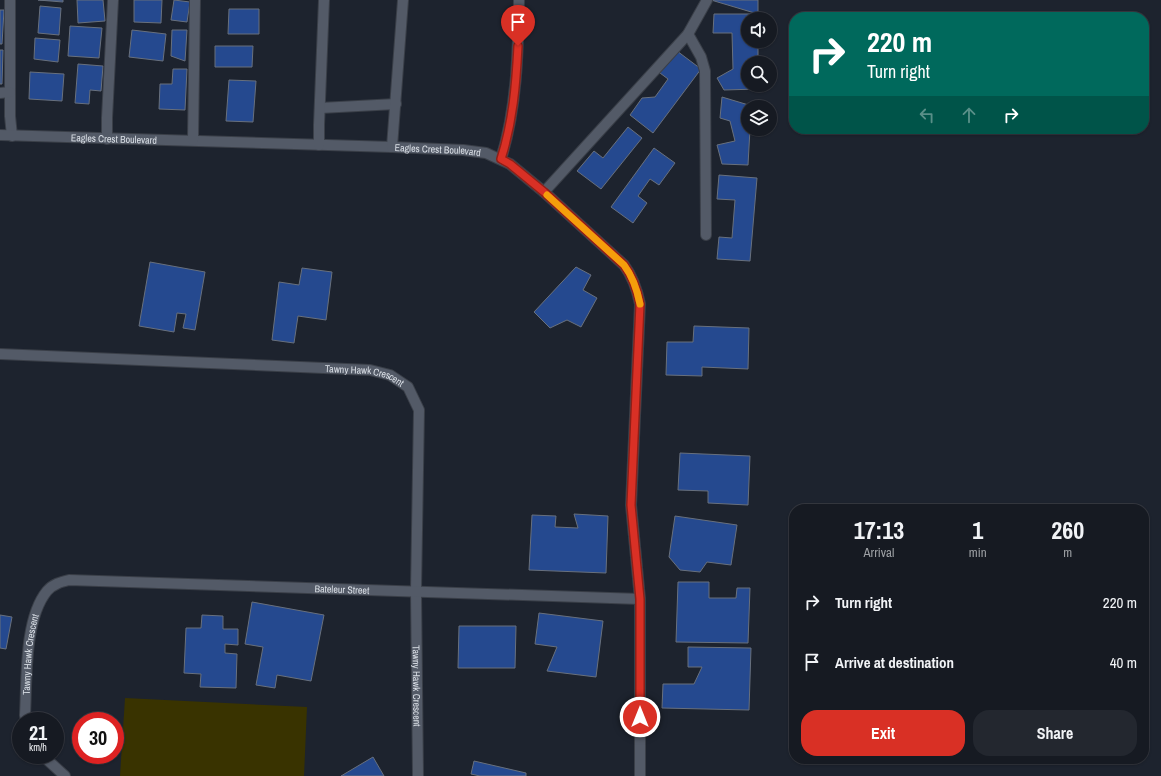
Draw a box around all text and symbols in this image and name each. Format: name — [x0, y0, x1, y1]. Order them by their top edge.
pin — [501, 5, 535, 46]
icon: arrive — [507, 11, 529, 33]
map controls — [741, 12, 777, 136]
button: sound — [741, 12, 777, 48]
text: 220 m — [867, 23, 932, 61]
icon: right — [801, 28, 853, 80]
button: search — [741, 56, 777, 92]
text: Turn right — [867, 59, 930, 84]
button: layers — [741, 100, 777, 136]
icon: left — [916, 104, 938, 126]
icon: ahead — [958, 104, 980, 126]
icon: right — [1000, 104, 1022, 126]
street label: Eagles Crest Boulevard — [71, 131, 157, 146]
street label: Eagles Crest Boulevard — [394, 141, 482, 159]
street label: Tawny Hawk Crescent — [325, 362, 407, 390]
text: 17:13 — [854, 514, 904, 546]
text: 1 — [972, 514, 983, 546]
text: 260 — [1051, 514, 1084, 546]
text: Arrival — [864, 544, 894, 561]
text: min — [969, 544, 987, 561]
text: m — [1063, 544, 1072, 561]
street label: Bateleur Street — [314, 582, 370, 597]
icon: right — [801, 591, 823, 613]
text: Turn right — [835, 592, 892, 613]
text: 220 m — [1103, 592, 1137, 613]
street label: Tawny Hawk Crescent — [19, 612, 42, 695]
street label: Tawny Hawk Crescent — [410, 645, 424, 727]
icon: arrive — [801, 651, 823, 673]
text: Arrive at destination — [835, 652, 954, 673]
text: 40 m — [1110, 652, 1137, 673]
position arrow — [619, 696, 661, 738]
button: Exit — [801, 710, 965, 756]
button: Share — [973, 710, 1137, 756]
speed limit sign: 30 — [72, 712, 124, 764]
text: 21 — [29, 719, 47, 746]
text: km/h — [29, 741, 47, 754]

